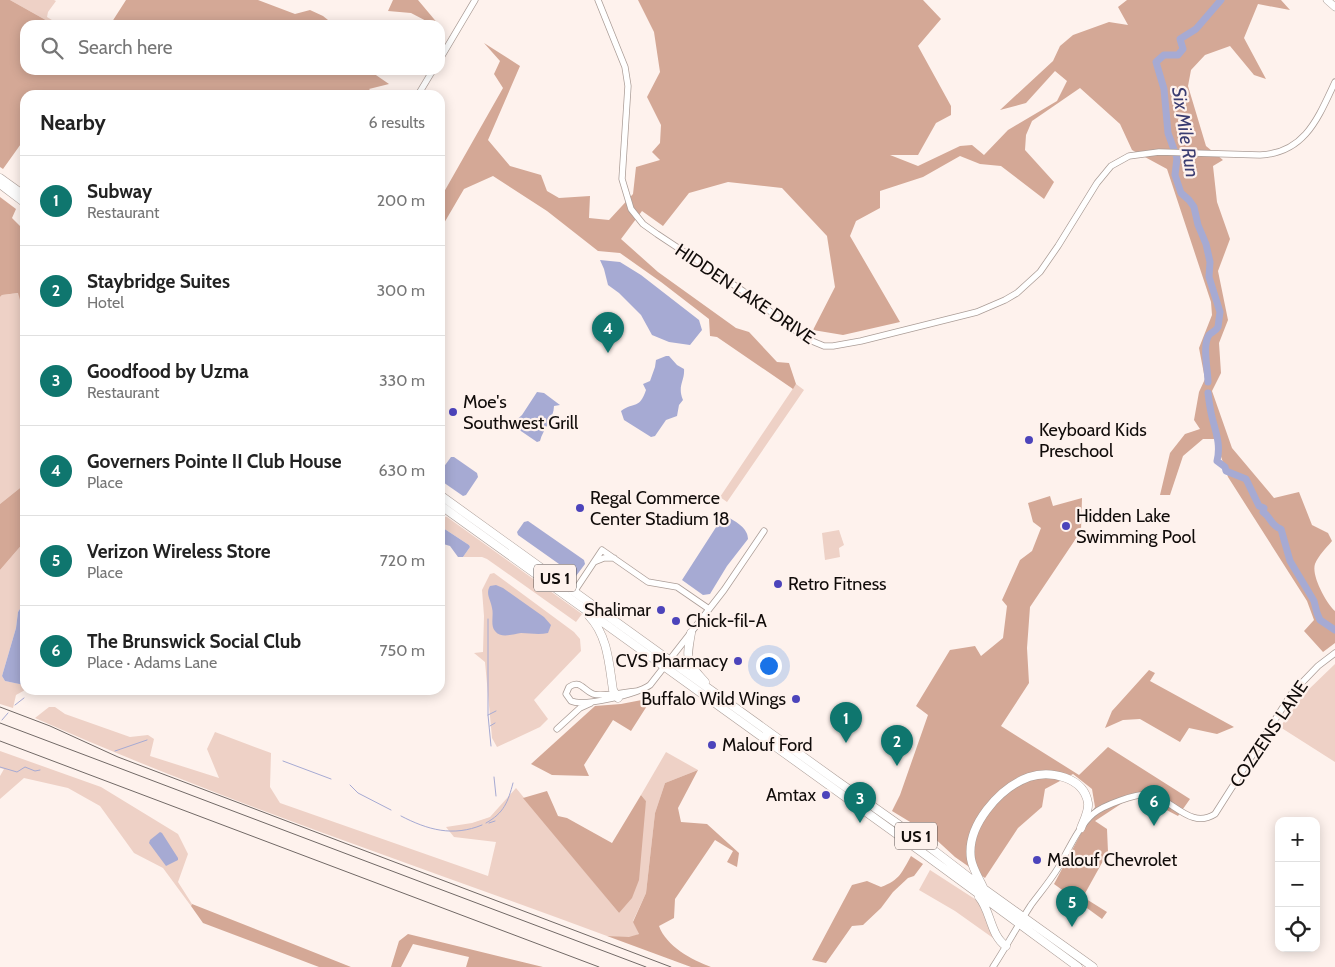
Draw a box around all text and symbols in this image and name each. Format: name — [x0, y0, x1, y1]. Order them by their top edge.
search box — [20, 20, 445, 75]
icon: search — [38, 34, 66, 62]
text: Search here — [78, 36, 172, 59]
water label: Six Mile Run — [1167, 85, 1204, 179]
text: Nearby — [40, 110, 106, 135]
text: 6 results — [369, 113, 425, 132]
text: Subway — [87, 180, 152, 203]
text: 1 — [53, 191, 59, 210]
text: 200 m — [377, 191, 425, 210]
text: Restaurant — [87, 203, 159, 222]
street label: HIDDEN LAKE DRIVE — [671, 239, 819, 349]
text: Staybridge Suites — [87, 270, 230, 293]
text: 2 — [52, 281, 60, 300]
text: 300 m — [376, 281, 425, 300]
text: Hotel — [87, 293, 124, 312]
pin: 4 — [592, 312, 624, 353]
text: Goodfood by Uzma — [87, 360, 249, 383]
text: 3 — [52, 371, 60, 390]
text: 330 m — [379, 371, 425, 390]
text: Restaurant — [87, 383, 159, 402]
place label: Moe's Southwest Grill — [463, 391, 579, 434]
marker: Moe's Southwest Grill — [447, 406, 459, 418]
place label: Keyboard Kids Preschool — [1039, 419, 1147, 462]
marker: Keyboard Kids Preschool — [1023, 434, 1035, 446]
text: Governers Pointe II Club House — [87, 450, 342, 473]
text: 4 — [51, 461, 61, 480]
text: 630 m — [378, 461, 425, 480]
text: Place — [87, 473, 123, 492]
place label: Regal Commerce Center Stadium 18 — [590, 487, 730, 530]
marker: Regal Commerce Center Stadium 18 — [574, 502, 586, 514]
place label: Hidden Lake Swimming Pool — [1076, 505, 1196, 548]
marker: Hidden Lake Swimming Pool — [1060, 520, 1072, 532]
text: Verizon Wireless Store — [87, 540, 271, 563]
text: 5 — [52, 551, 60, 570]
text: 720 m — [380, 551, 425, 570]
text: Place — [87, 563, 123, 582]
road number: US 1 — [534, 564, 576, 592]
place label: Retro Fitness — [788, 573, 887, 595]
marker: Retro Fitness — [772, 578, 784, 590]
place label: Shalimar — [584, 599, 651, 621]
marker: Shalimar — [655, 604, 667, 616]
place label: Chick-fil-A — [686, 610, 767, 632]
marker: Chick-fil-A — [670, 615, 682, 627]
text: The Brunswick Social Club — [87, 630, 301, 653]
text: 6 — [52, 641, 61, 660]
text: 750 m — [379, 641, 425, 660]
place label: CVS Pharmacy — [615, 650, 728, 672]
text: Place · Adams Lane — [87, 653, 217, 672]
your location — [756, 653, 782, 679]
marker: CVS Pharmacy — [732, 655, 744, 667]
street label: COZZENS LANE — [1225, 676, 1313, 792]
place label: Buffalo Wild Wings — [641, 688, 786, 710]
marker: Buffalo Wild Wings — [790, 693, 802, 705]
pin: 1 — [830, 702, 862, 743]
pin: 2 — [881, 725, 913, 766]
place label: Malouf Ford — [722, 734, 813, 756]
marker: Malouf Ford — [706, 739, 718, 751]
pin: 3 — [844, 782, 876, 823]
place label: Amtax — [766, 784, 816, 806]
pin: 6 — [1138, 785, 1170, 826]
marker: Amtax — [820, 789, 832, 801]
map controls — [1275, 817, 1320, 952]
button: + — [1275, 817, 1320, 862]
road number: US 1 — [895, 822, 937, 849]
place label: Malouf Chevrolet — [1047, 849, 1177, 871]
marker: Malouf Chevrolet — [1031, 854, 1043, 866]
button: − — [1275, 862, 1320, 907]
pin: 5 — [1056, 886, 1088, 927]
button: locate — [1275, 907, 1320, 952]

